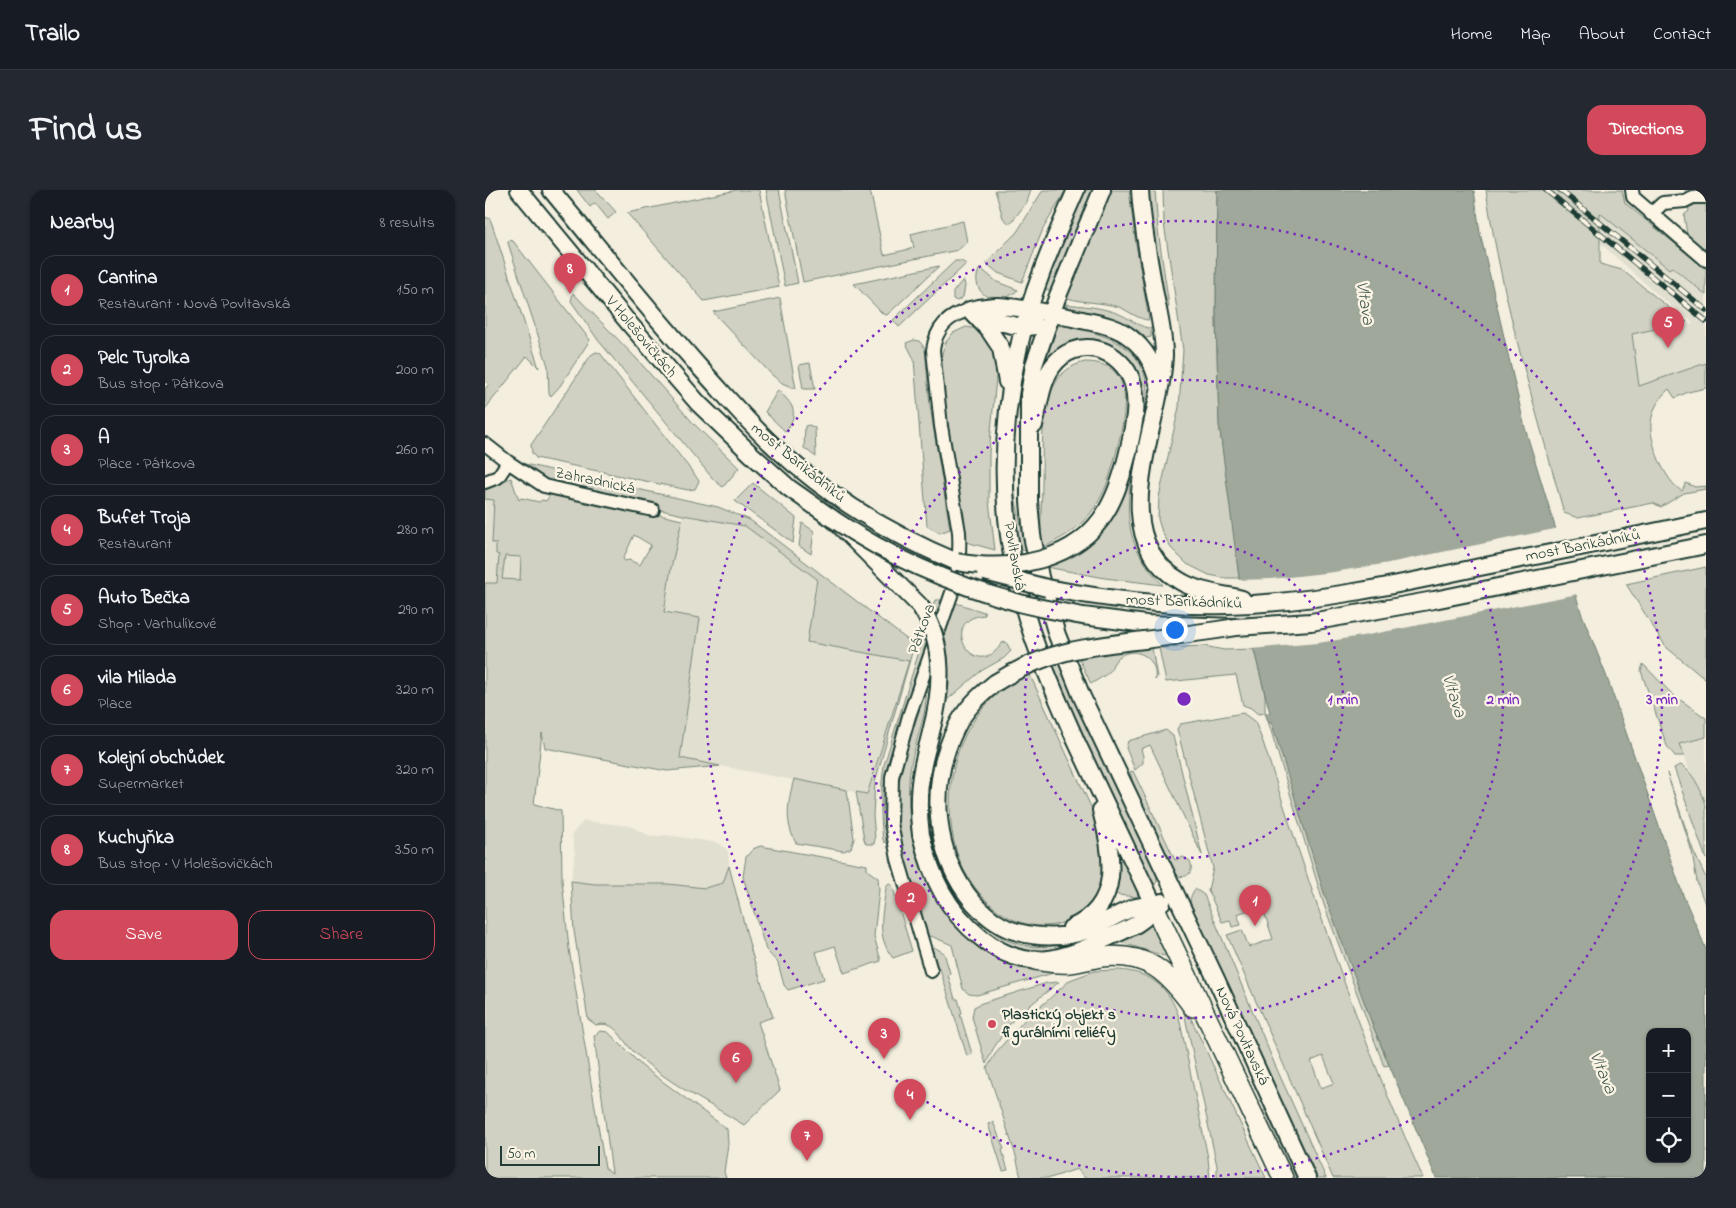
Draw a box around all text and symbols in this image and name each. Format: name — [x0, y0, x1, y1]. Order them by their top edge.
text: Trailo — [25, 17, 80, 52]
text: Home — [1451, 22, 1492, 48]
text: Map — [1520, 22, 1551, 48]
text: About — [1579, 22, 1625, 48]
text: Contact — [1653, 22, 1711, 48]
text: Find us — [30, 105, 142, 156]
button: Directions — [1587, 105, 1706, 155]
text: Nearby — [50, 208, 114, 238]
text: 8 results — [379, 211, 435, 235]
pin: 8 — [554, 253, 586, 294]
text: Cantina — [98, 265, 158, 292]
text: 1 — [64, 278, 70, 302]
text: 150 m — [396, 278, 434, 302]
water label: Vltava — [1348, 279, 1380, 327]
street label: V Holešovičkách — [599, 290, 683, 383]
text: Restaurant · Nová Povltavská — [98, 292, 290, 316]
pin: 5 — [1652, 307, 1684, 348]
text: Pelc Tyrolka — [98, 345, 190, 372]
text: 2 — [63, 358, 71, 382]
text: 200 m — [396, 358, 434, 382]
text: Bus stop · Pátkova — [98, 372, 224, 396]
street label: most Barikádníků — [745, 417, 851, 509]
text: A — [98, 425, 110, 452]
text: 3 — [64, 438, 70, 462]
text: 260 m — [396, 438, 434, 462]
text: Place · Pátkova — [98, 452, 195, 476]
street label: Zahradnická — [553, 461, 637, 501]
text: Bufet Troja — [98, 505, 190, 532]
text: 4 — [64, 518, 70, 542]
text: 280 m — [397, 518, 434, 542]
street label: Povltavská — [996, 520, 1032, 592]
street label: most Barikádníků — [1524, 523, 1642, 569]
text: Restaurant — [98, 532, 172, 556]
text: Auto Bečka — [98, 585, 190, 612]
street label: most Barikádníků — [1125, 588, 1243, 616]
text: 5 — [62, 598, 72, 622]
text: 290 m — [398, 598, 434, 622]
street label: Pátkova — [902, 601, 942, 657]
text: Shop · Varhulíkové — [98, 612, 216, 636]
your location — [1162, 617, 1188, 643]
text: vila Milada — [98, 665, 176, 692]
water label: Vltava — [1434, 671, 1472, 721]
text: 6 — [63, 678, 71, 702]
text: 320 m — [396, 678, 434, 702]
text: 1 min — [1328, 689, 1359, 711]
text: 2 min — [1486, 689, 1520, 711]
text: 3 min — [1645, 689, 1678, 711]
centre of rings — [1175, 690, 1193, 708]
text: Place — [98, 692, 132, 716]
text: Kolejní obchůdek — [98, 745, 225, 772]
text: 7 — [64, 758, 70, 782]
text: 320 m — [396, 758, 434, 782]
text: Supermarket — [98, 772, 184, 796]
text: Kuchyňka — [98, 825, 174, 852]
text: 8 — [64, 838, 70, 862]
text: 350 m — [395, 838, 434, 862]
text: Bus stop · V Holešovičkách — [98, 852, 273, 876]
pin: 2 — [895, 882, 927, 923]
pin: 1 — [1239, 885, 1271, 926]
button: Save — [50, 910, 238, 960]
button: Share — [248, 910, 435, 960]
street label: Nová Povltavská — [1209, 983, 1275, 1089]
place label: Plastický objekt s figurálními reliéfy — [1001, 1003, 1116, 1046]
pin: 3 — [868, 1018, 900, 1059]
marker: Plastický objekt s figurálními reliéfy — [986, 1018, 998, 1030]
map controls — [1646, 1028, 1691, 1163]
button: + — [1646, 1028, 1691, 1073]
pin: 6 — [720, 1042, 752, 1083]
water label: Vltava — [1581, 1048, 1623, 1099]
button: − — [1646, 1073, 1691, 1118]
pin: 4 — [894, 1079, 926, 1120]
button: locate — [1646, 1118, 1691, 1163]
pin: 7 — [791, 1120, 823, 1161]
scale bar — [500, 1143, 600, 1166]
text: 50 m — [507, 1144, 535, 1165]

